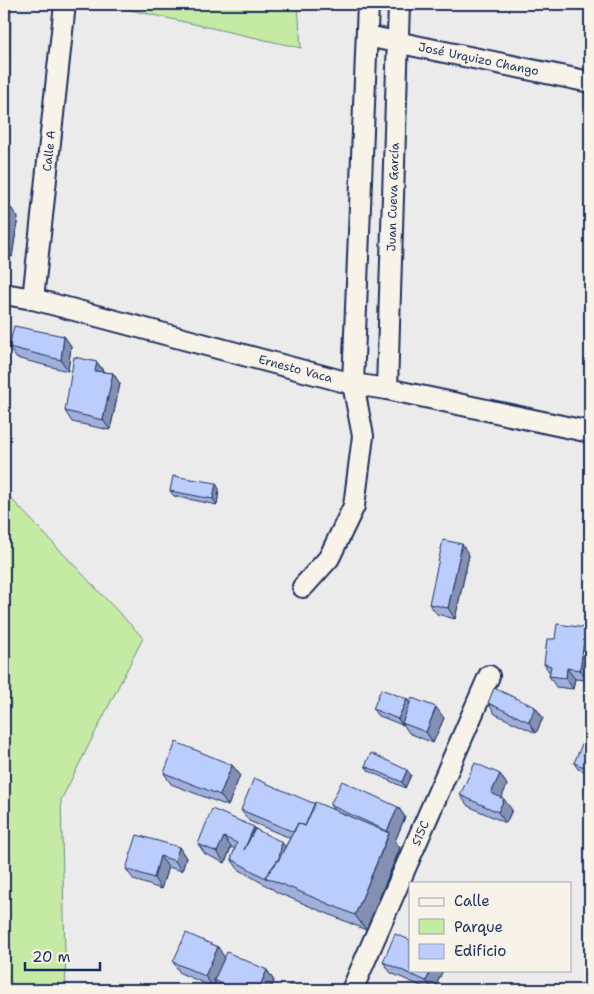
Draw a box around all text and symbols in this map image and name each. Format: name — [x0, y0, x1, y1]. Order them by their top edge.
street label: José Urquizo Chango — [417, 39, 540, 79]
street label: Calle A — [39, 129, 59, 172]
street label: Juan Cueva García — [383, 142, 403, 252]
street label: Ernesto Vaca — [257, 351, 335, 386]
street label: S15C — [408, 818, 433, 848]
legend — [409, 882, 572, 972]
text: Calle — [454, 891, 490, 911]
text: Parque — [454, 917, 503, 937]
scale bar — [25, 939, 100, 971]
text: Edificio — [454, 941, 506, 961]
text: 20 m — [32, 947, 71, 967]

